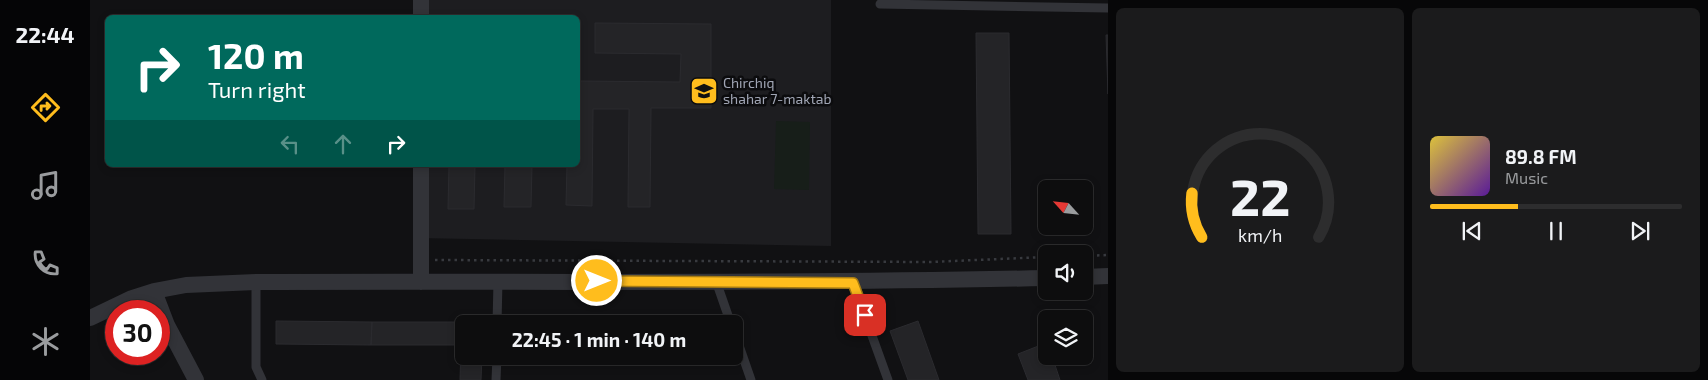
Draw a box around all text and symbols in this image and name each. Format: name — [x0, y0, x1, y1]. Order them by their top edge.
text: 22:44 — [15, 21, 75, 47]
text: 120 m — [208, 34, 304, 76]
icon: right — [125, 35, 190, 100]
place label: Chirchiq shahar 7-maktab — [723, 74, 831, 107]
text: Turn right — [208, 76, 306, 102]
school or university icon: Chirchiq shahar 7-maktab — [689, 76, 719, 106]
icon: directions — [28, 90, 63, 125]
icon: left — [276, 130, 304, 158]
icon: ahead — [329, 130, 357, 158]
icon: right — [382, 130, 410, 158]
text: 89.8 FM — [1505, 145, 1577, 168]
text: 22 — [1230, 164, 1290, 226]
icon: music — [28, 168, 63, 203]
text: Music — [1505, 168, 1548, 187]
north arrow — [1038, 180, 1092, 235]
map controls — [1038, 180, 1093, 365]
icon: previous — [1458, 217, 1486, 245]
icon: pause — [1542, 217, 1570, 245]
icon: next — [1626, 217, 1654, 245]
text: km/h — [1238, 224, 1282, 246]
button: sound — [1038, 245, 1093, 300]
icon: phone — [28, 246, 63, 281]
position arrow — [570, 254, 622, 306]
pin — [844, 294, 886, 336]
speed limit sign: 30 — [105, 300, 170, 365]
icon: arrive — [851, 301, 879, 329]
button: layers — [1038, 310, 1093, 365]
icon: climate — [28, 324, 63, 359]
text: 22:45 · 1 min · 140 m — [512, 328, 686, 351]

